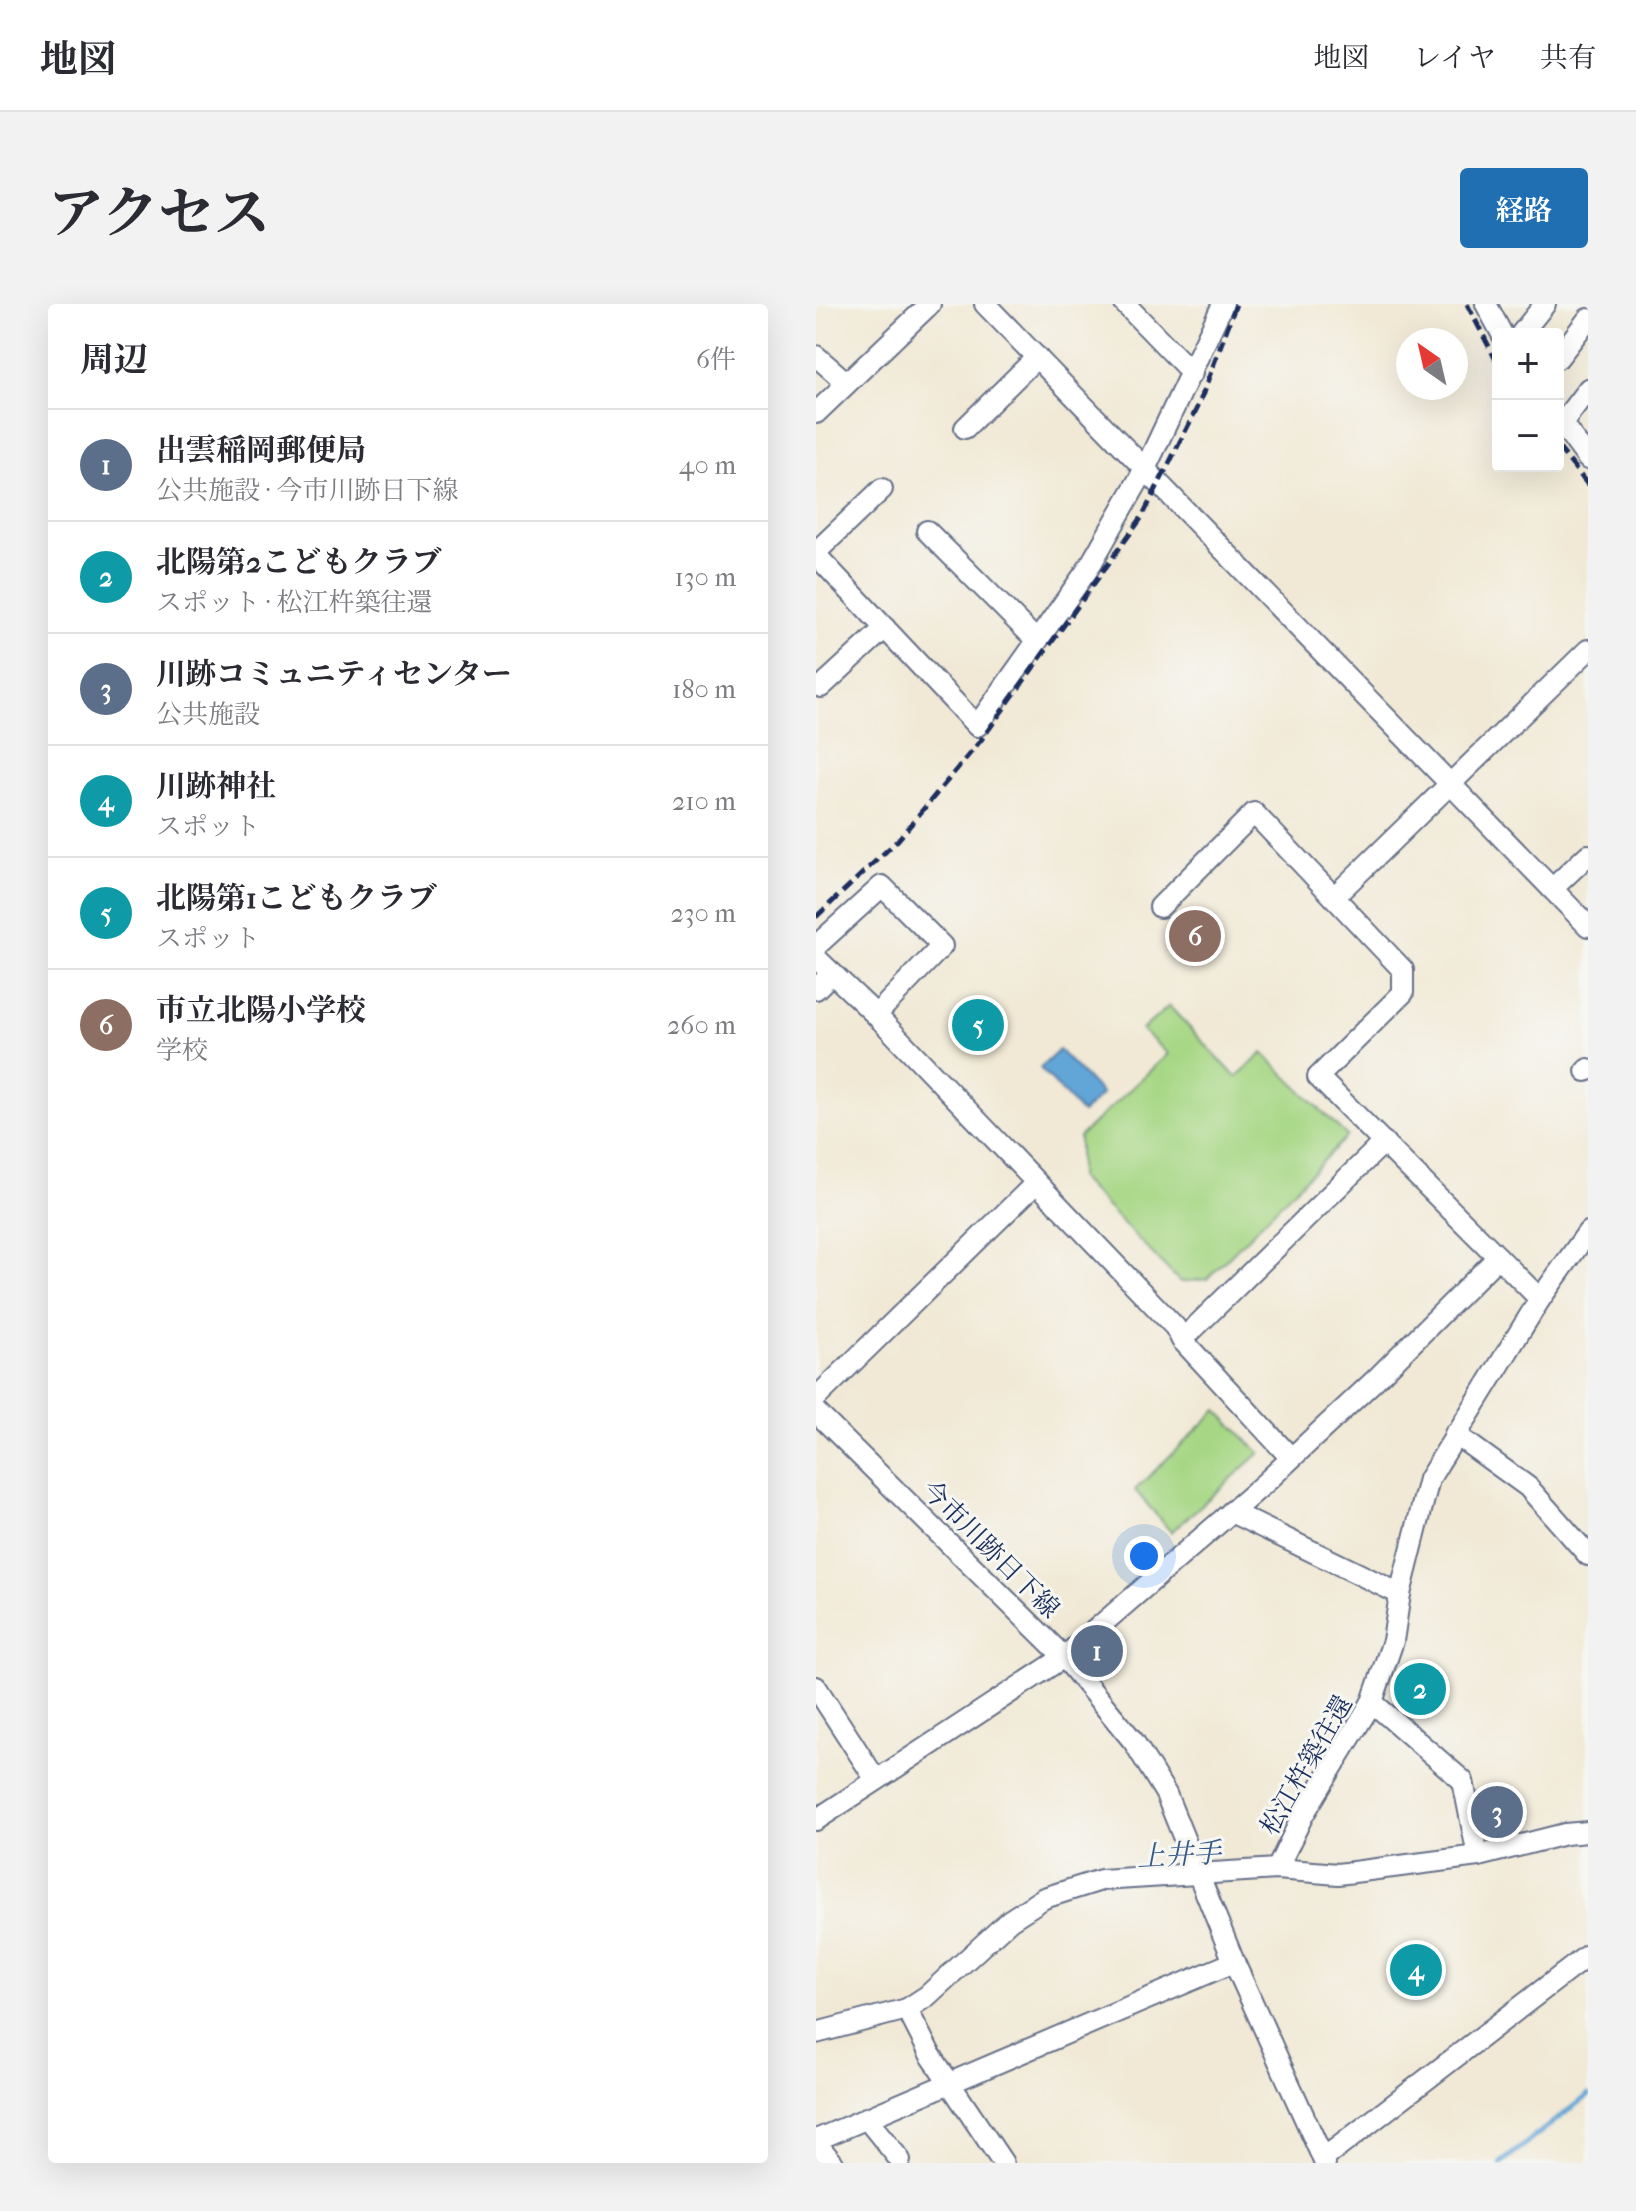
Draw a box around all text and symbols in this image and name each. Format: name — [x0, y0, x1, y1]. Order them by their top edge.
text: 地図 — [40, 37, 116, 82]
text: 地図 — [1313, 41, 1369, 74]
text: レイヤ — [1413, 41, 1496, 74]
text: 共有 — [1540, 41, 1596, 74]
button: 経路 — [1460, 168, 1588, 248]
text: アクセス — [48, 181, 270, 246]
north arrow — [1396, 328, 1468, 400]
map controls — [1492, 328, 1564, 472]
button: + — [1492, 328, 1564, 400]
text: 周辺 — [80, 340, 148, 380]
text: 6件 — [696, 344, 736, 375]
button: − — [1492, 400, 1564, 472]
text: 出雲稲岡郵便局 — [156, 433, 366, 468]
text: 1 — [101, 450, 111, 481]
text: 40 m — [679, 450, 736, 481]
text: 公共施設 · 今市川跡日下線 — [156, 475, 458, 506]
text: 北陽第2こどもクラブ — [156, 545, 441, 580]
text: 2 — [99, 562, 113, 593]
text: 130 m — [675, 562, 736, 593]
text: スポット · 松江杵築往還 — [156, 587, 432, 618]
text: 川跡コミュニティセンター — [156, 657, 512, 692]
text: 3 — [101, 674, 111, 705]
text: 180 m — [672, 674, 736, 705]
text: 公共施設 — [156, 699, 260, 730]
text: 川跡神社 — [156, 769, 276, 804]
text: 4 — [98, 786, 114, 817]
text: 210 m — [672, 786, 736, 817]
text: スポット — [156, 811, 260, 842]
text: 北陽第1こどもクラブ — [156, 881, 437, 916]
text: 5 — [100, 898, 112, 929]
text: 230 m — [670, 898, 736, 929]
pin: 6 — [1169, 906, 1221, 966]
text: スポット — [156, 923, 260, 954]
text: 市立北陽小学校 — [156, 993, 366, 1028]
pin: 5 — [952, 995, 1004, 1055]
text: 6 — [99, 1010, 113, 1041]
text: 260 m — [667, 1010, 736, 1041]
text: 学校 — [156, 1035, 208, 1066]
street label: 今市川跡日下線 — [915, 1474, 1066, 1625]
your location — [1124, 1536, 1164, 1576]
pin: 1 — [1071, 1621, 1123, 1681]
pin: 2 — [1394, 1659, 1446, 1719]
street label: 松江杵築往還 — [1254, 1690, 1359, 1841]
pin: 3 — [1471, 1782, 1523, 1842]
water label: 上井手 — [1136, 1836, 1224, 1873]
pin: 4 — [1390, 1940, 1442, 2000]

